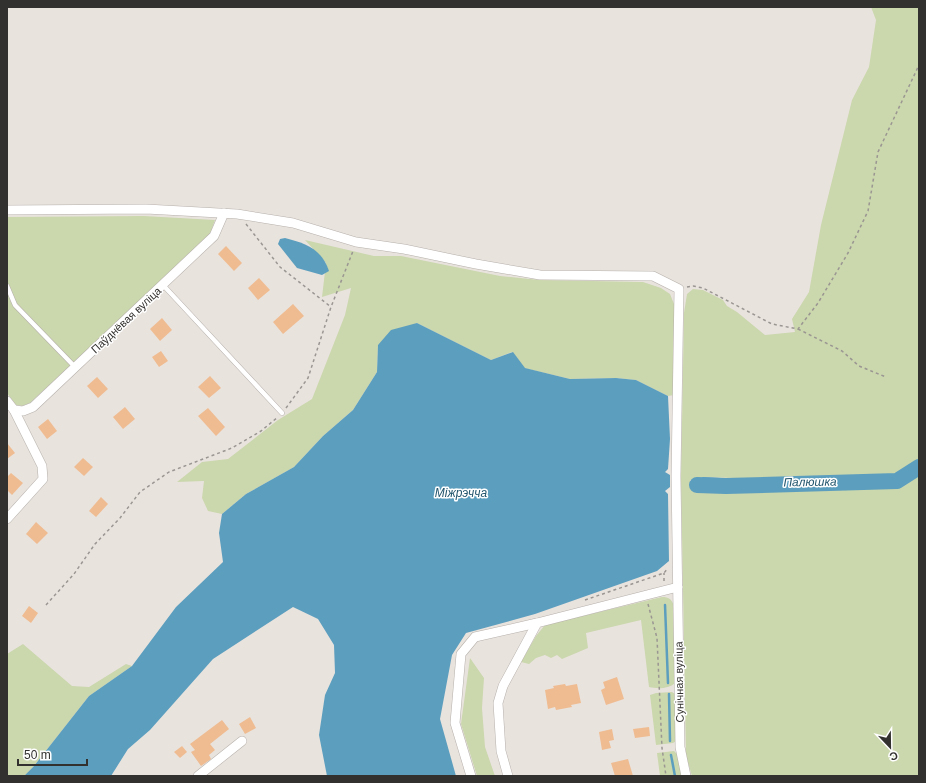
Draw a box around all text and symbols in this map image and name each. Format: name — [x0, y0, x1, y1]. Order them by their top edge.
street label: Паўднёвая вуліца — [89, 284, 164, 355]
water label: Палюшка — [783, 475, 837, 489]
water label: Міжрэчча — [435, 486, 488, 500]
street label: Сунічная вуліца — [672, 641, 686, 723]
north arrow — [870, 727, 910, 767]
scale bar — [18, 741, 87, 767]
text: 50 m — [24, 748, 51, 762]
text: С — [888, 749, 900, 763]

